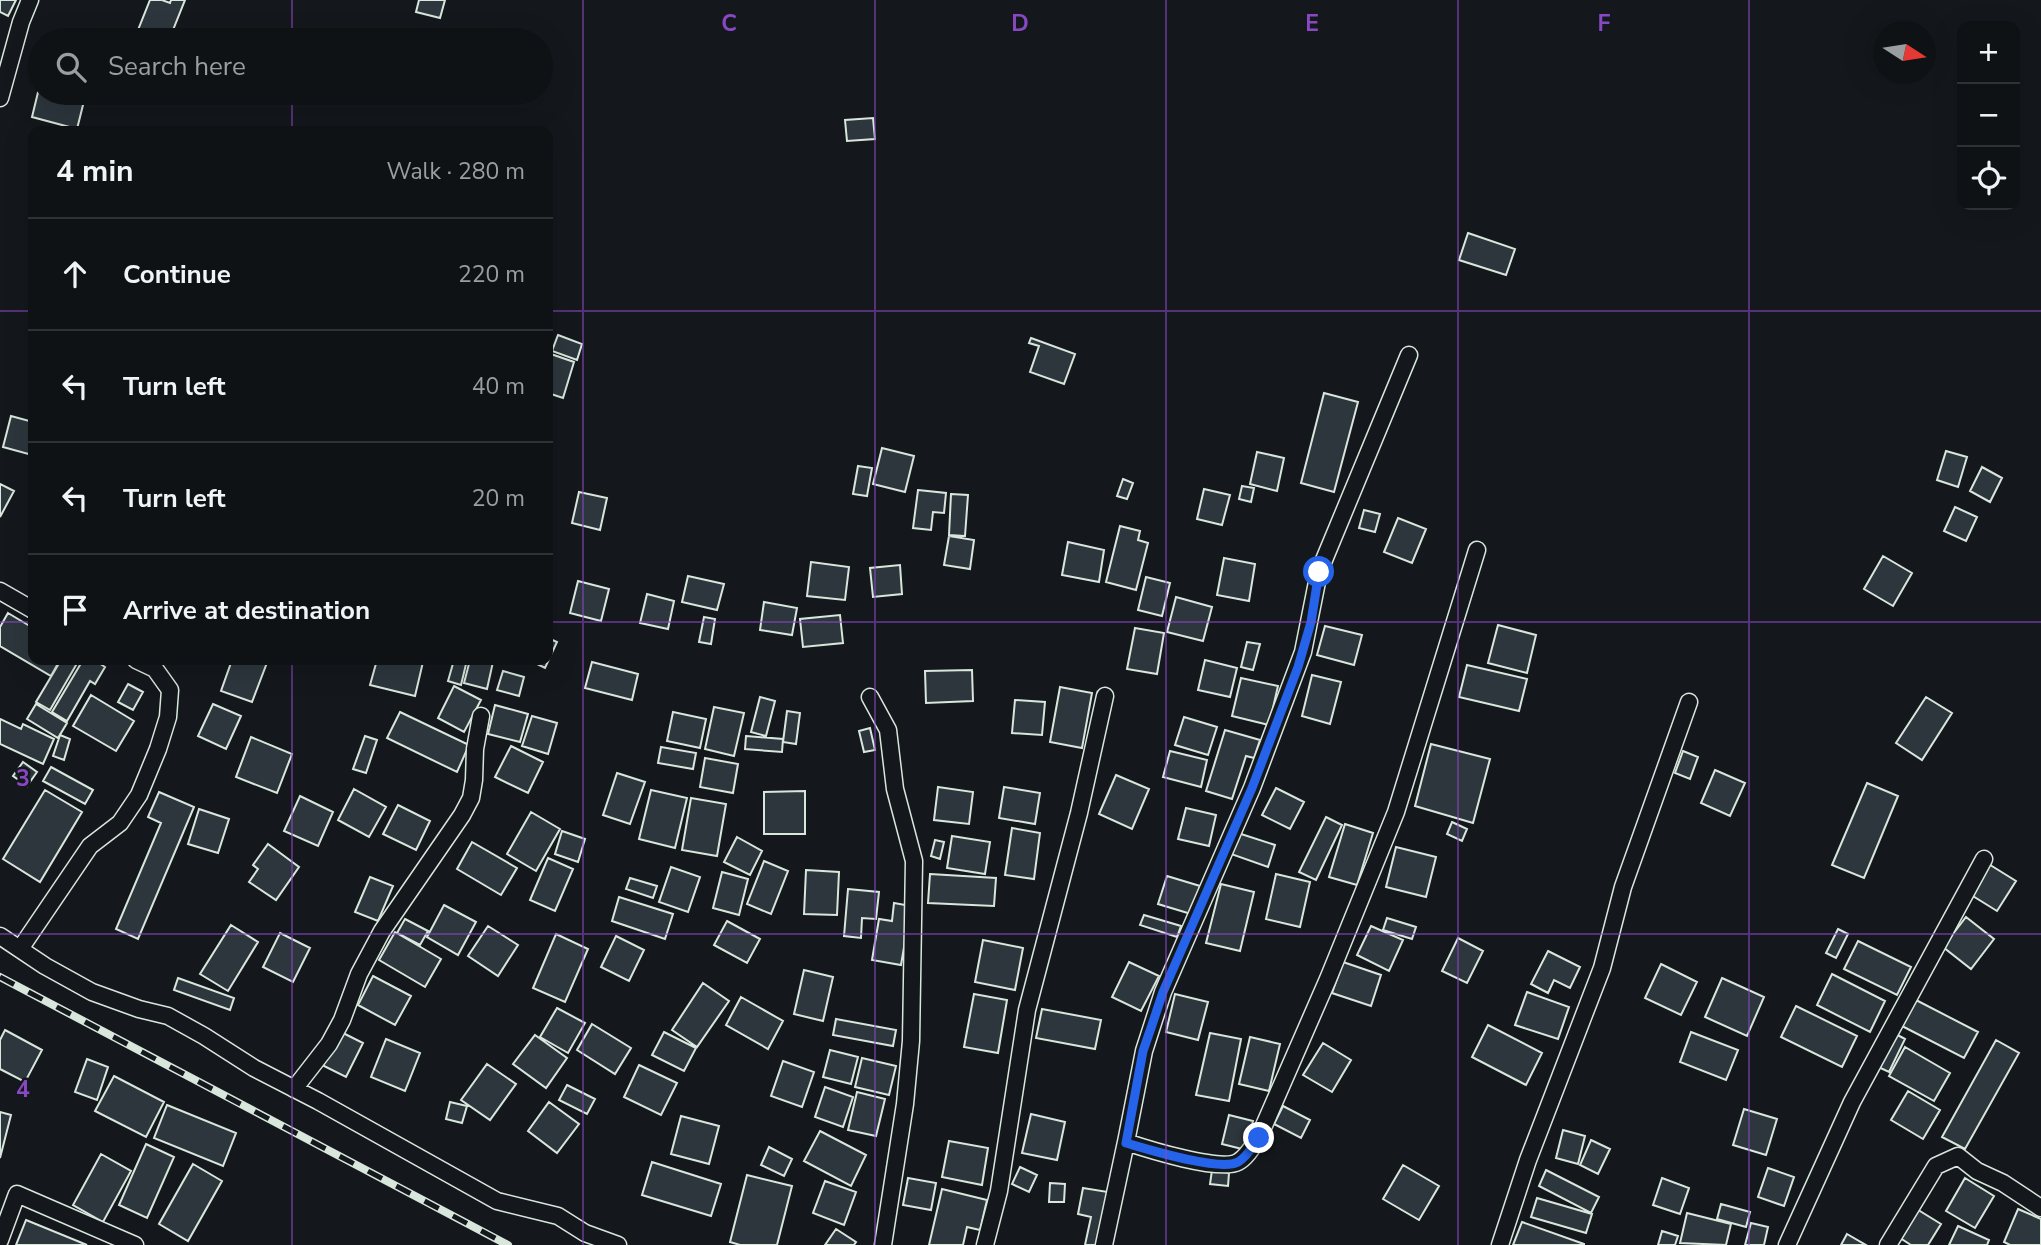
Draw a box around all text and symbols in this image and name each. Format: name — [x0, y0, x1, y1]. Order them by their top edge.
text: C — [721, 8, 737, 39]
text: D — [1011, 8, 1029, 39]
text: E — [1305, 8, 1319, 39]
text: F — [1598, 8, 1611, 39]
north arrow — [1873, 21, 1936, 84]
map controls — [1957, 21, 2020, 210]
button: + — [1957, 21, 2020, 84]
search box — [28, 28, 553, 105]
icon: search — [52, 48, 90, 86]
text: Search here — [108, 49, 246, 84]
button: − — [1957, 84, 2020, 147]
button: locate — [1957, 147, 2020, 210]
text: 4 min — [56, 151, 134, 192]
text: Walk · 280 m — [386, 156, 525, 187]
icon: ahead — [56, 255, 94, 293]
text: Continue — [123, 257, 231, 292]
text: 220 m — [458, 259, 525, 290]
icon: left — [56, 367, 94, 405]
text: Turn left — [123, 369, 226, 404]
text: 40 m — [472, 371, 525, 402]
icon: left — [56, 479, 94, 517]
text: Turn left — [123, 481, 226, 516]
text: 20 m — [472, 483, 525, 514]
route start — [1303, 556, 1334, 587]
icon: arrive — [56, 591, 94, 629]
text: Arrive at destination — [123, 593, 370, 628]
text: 3 — [16, 763, 30, 794]
text: 4 — [16, 1074, 30, 1105]
route end — [1243, 1122, 1274, 1153]

